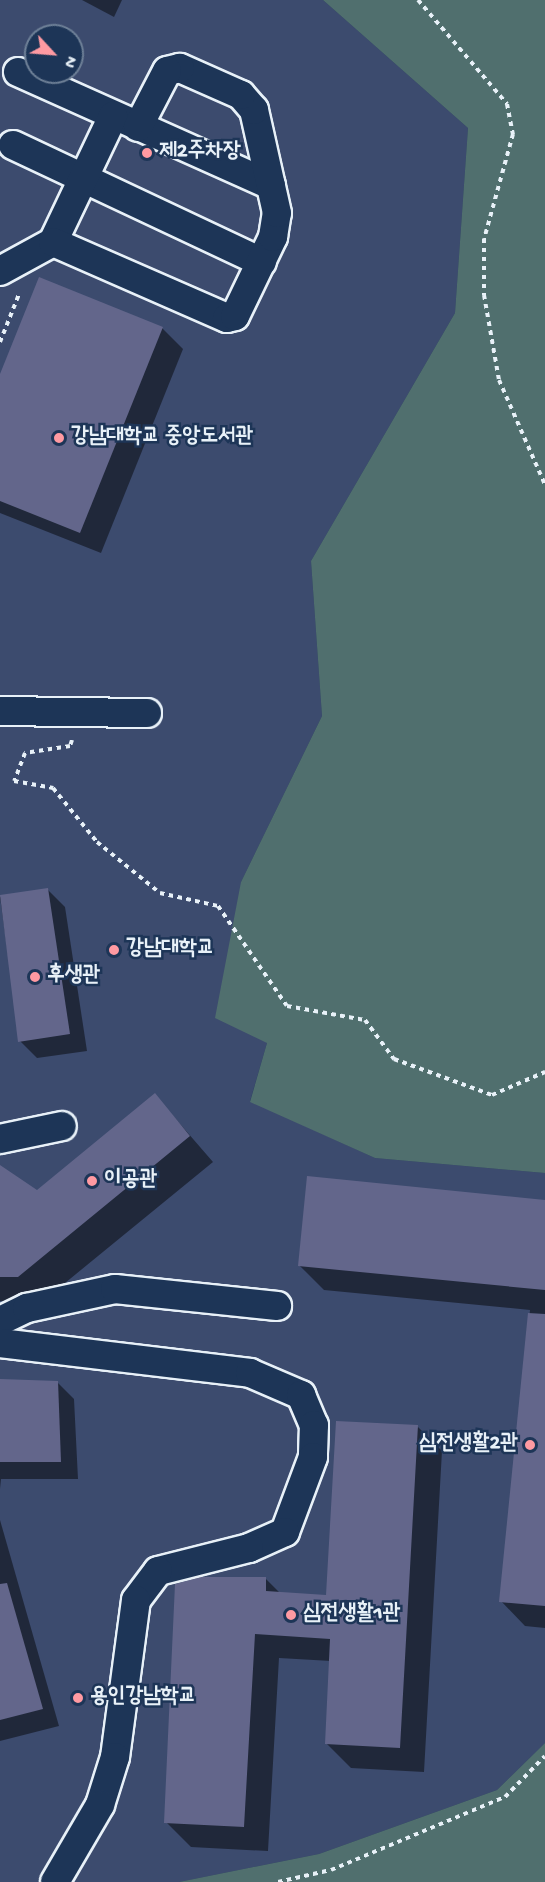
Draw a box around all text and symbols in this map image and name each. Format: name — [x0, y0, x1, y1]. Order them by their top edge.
north arrow — [24, 24, 84, 84]
text: N — [58, 52, 80, 70]
place label: 제2주차장 — [159, 140, 241, 166]
marker: 제2주차장 — [140, 146, 154, 160]
place label: 강남대학교 중앙도서관 — [71, 425, 253, 451]
marker: 강남대학교 중앙도서관 — [52, 431, 66, 445]
place label: 강남대학교 — [126, 937, 215, 963]
marker: 강남대학교 — [107, 943, 121, 957]
place label: 후생관 — [47, 964, 100, 990]
marker: 후생관 — [28, 970, 42, 984]
place label: 이공관 — [104, 1168, 157, 1194]
marker: 이공관 — [85, 1174, 99, 1188]
place label: 심전생활2관 — [419, 1432, 518, 1458]
marker: 심전생활2관 — [523, 1438, 537, 1452]
place label: 심전생활1관 — [303, 1602, 400, 1628]
marker: 심전생활1관 — [284, 1608, 298, 1622]
place label: 용인강남학교 — [90, 1685, 196, 1711]
marker: 용인강남학교 — [71, 1691, 85, 1705]

